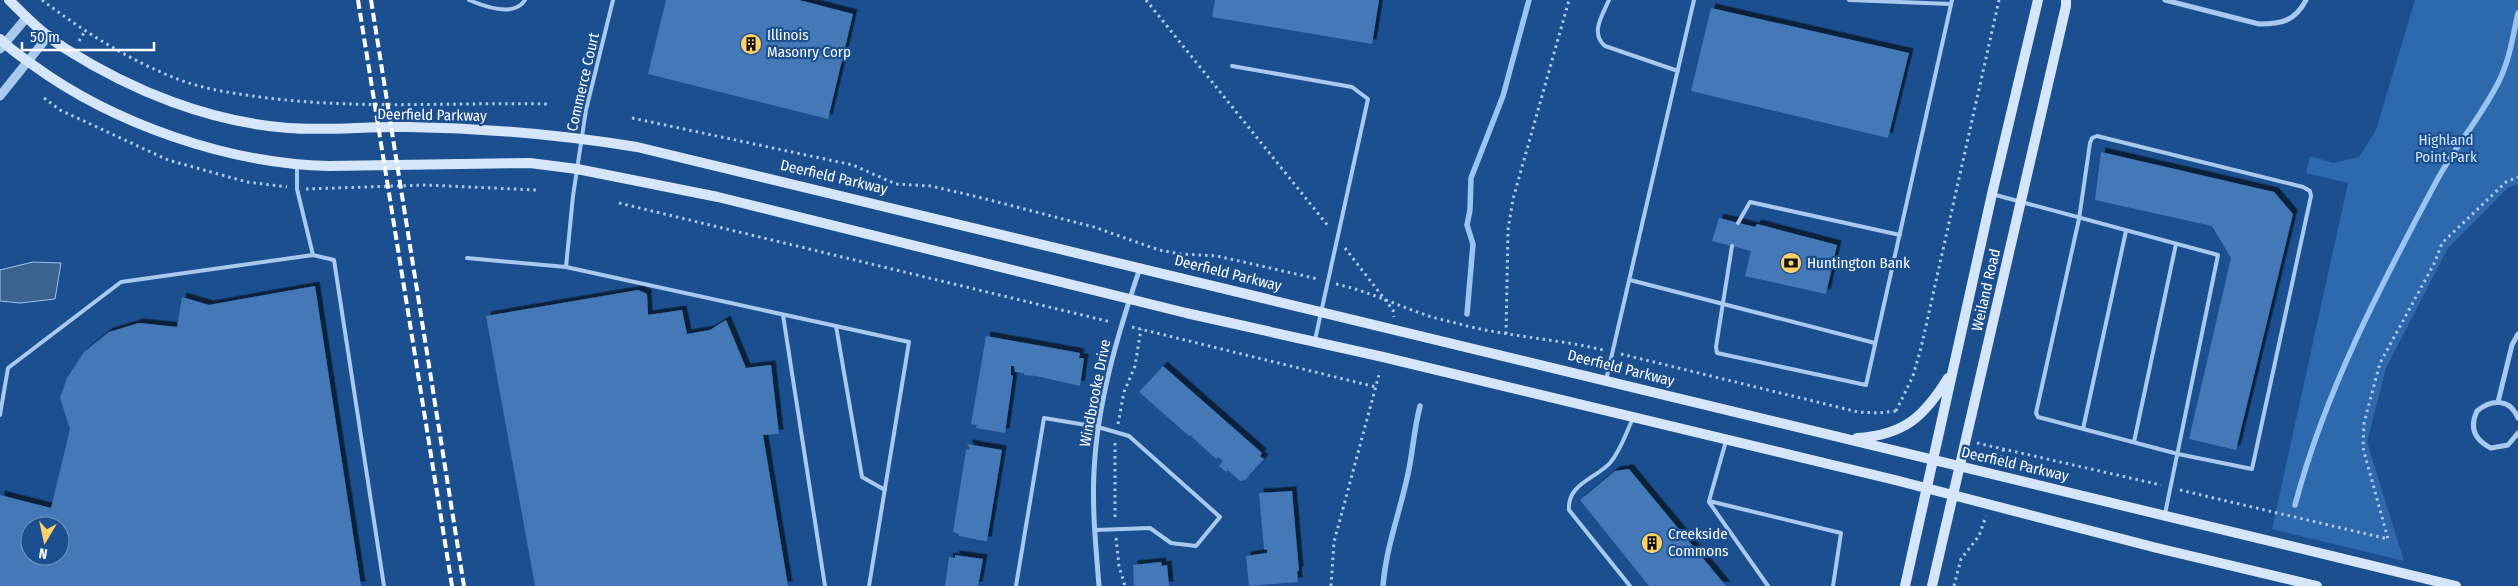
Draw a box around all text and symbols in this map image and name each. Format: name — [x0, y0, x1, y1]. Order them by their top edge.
scale bar — [22, 20, 155, 52]
place label: Illinois Masonry Corp — [767, 26, 851, 61]
text: 50 m — [30, 28, 60, 46]
street label: Commerce Court — [563, 31, 603, 133]
building icon: Illinois Masonry Corp — [739, 32, 763, 56]
street label: Deerfield Parkway — [377, 105, 487, 125]
park label: Highland Point Park — [2415, 131, 2477, 166]
street label: Deerfield Parkway — [779, 156, 890, 198]
street label: Weiland Road — [1968, 247, 2004, 333]
street label: Deerfield Parkway — [1173, 251, 1284, 295]
bank icon: Huntington Bank — [1779, 251, 1803, 275]
place label: Huntington Bank — [1807, 254, 1910, 272]
street label: Windbrooke Drive — [1076, 338, 1114, 448]
street label: Deerfield Parkway — [1566, 346, 1677, 390]
street label: Deerfield Parkway — [1960, 443, 2071, 485]
north arrow — [20, 516, 70, 566]
place label: Creekside Commons — [1668, 525, 1728, 560]
building icon: Creekside Commons — [1640, 531, 1664, 555]
text: N — [38, 544, 49, 562]

